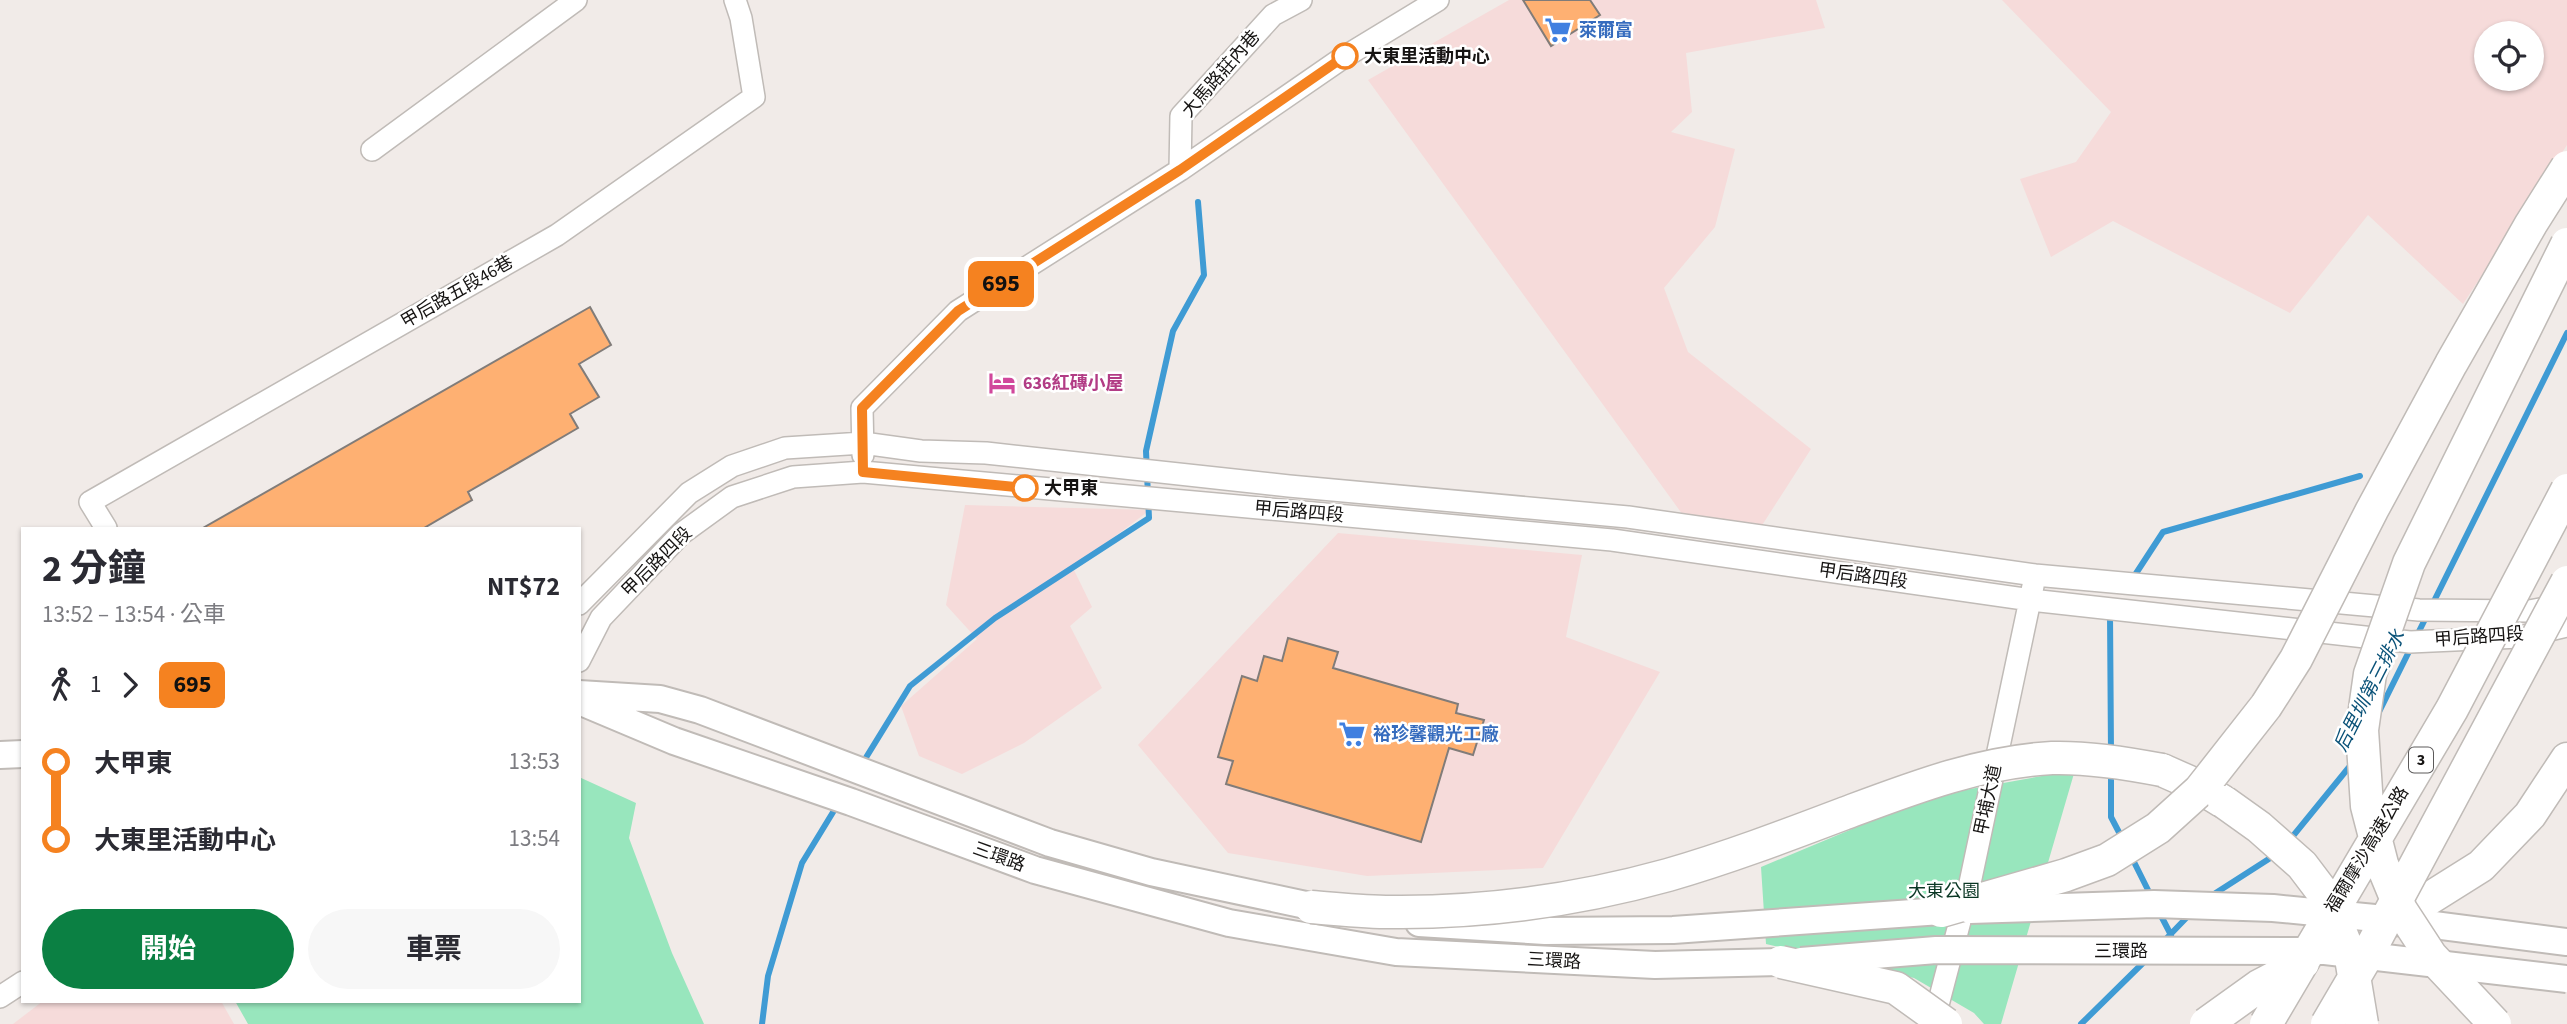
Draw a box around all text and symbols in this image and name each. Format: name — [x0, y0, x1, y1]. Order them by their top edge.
supermarket icon: 萊爾富 — [1543, 15, 1573, 45]
place label: 萊爾富 — [1579, 18, 1633, 43]
map controls — [2474, 21, 2544, 91]
button: locate — [2474, 21, 2544, 91]
street label: 大馬路莊內巷 — [1176, 25, 1266, 123]
marker: 大東里活動中心 — [1332, 43, 1358, 69]
place label: 大東里活動中心 — [1364, 44, 1490, 69]
street label: 甲后路五段46巷 — [396, 250, 518, 334]
line badge: 695 — [961, 261, 1041, 307]
text: 695 — [982, 266, 1020, 301]
hotel icon: 636紅磚小屋 — [987, 368, 1017, 398]
place label: 636紅磚小屋 — [1023, 371, 1124, 396]
marker: 大甲東 — [1012, 475, 1038, 501]
place label: 大甲東 — [1044, 476, 1098, 501]
street label: 甲后路四段 — [1253, 496, 1345, 528]
street label: 甲后路四段 — [616, 521, 698, 603]
text: 2 分鐘 — [42, 542, 146, 596]
street label: 甲后路四段 — [1817, 557, 1909, 595]
text: NT$72 — [487, 568, 560, 605]
text: 13:52 – 13:54 · 公車 — [42, 598, 226, 631]
street label: 甲后路四段 — [2433, 621, 2525, 653]
water label: 后里圳第三排水 — [2328, 625, 2413, 756]
icon: walk — [42, 666, 80, 704]
icon: forward — [111, 666, 149, 704]
text: 695 — [173, 667, 211, 702]
text: 1 — [90, 668, 101, 701]
supermarket icon: 裕珍馨觀光工廠 — [1337, 719, 1367, 749]
place label: 裕珍馨觀光工廠 — [1373, 722, 1499, 747]
text: 大甲東 — [94, 745, 172, 782]
text: 13:53 — [509, 745, 560, 778]
road number: 3 — [2409, 748, 2433, 772]
street label: 甲埔大道 — [1968, 762, 2008, 838]
street label: 福爾摩沙高速公路 — [2319, 782, 2415, 918]
text: 大東里活動中心 — [94, 822, 276, 859]
text: 13:54 — [509, 822, 560, 855]
street label: 三環路 — [969, 836, 1029, 878]
park label: 大東公園 — [1908, 879, 1980, 904]
button: 開始 — [42, 909, 294, 989]
button: 車票 — [308, 909, 560, 989]
street label: 三環路 — [2094, 939, 2148, 964]
street label: 三環路 — [1526, 947, 1582, 975]

